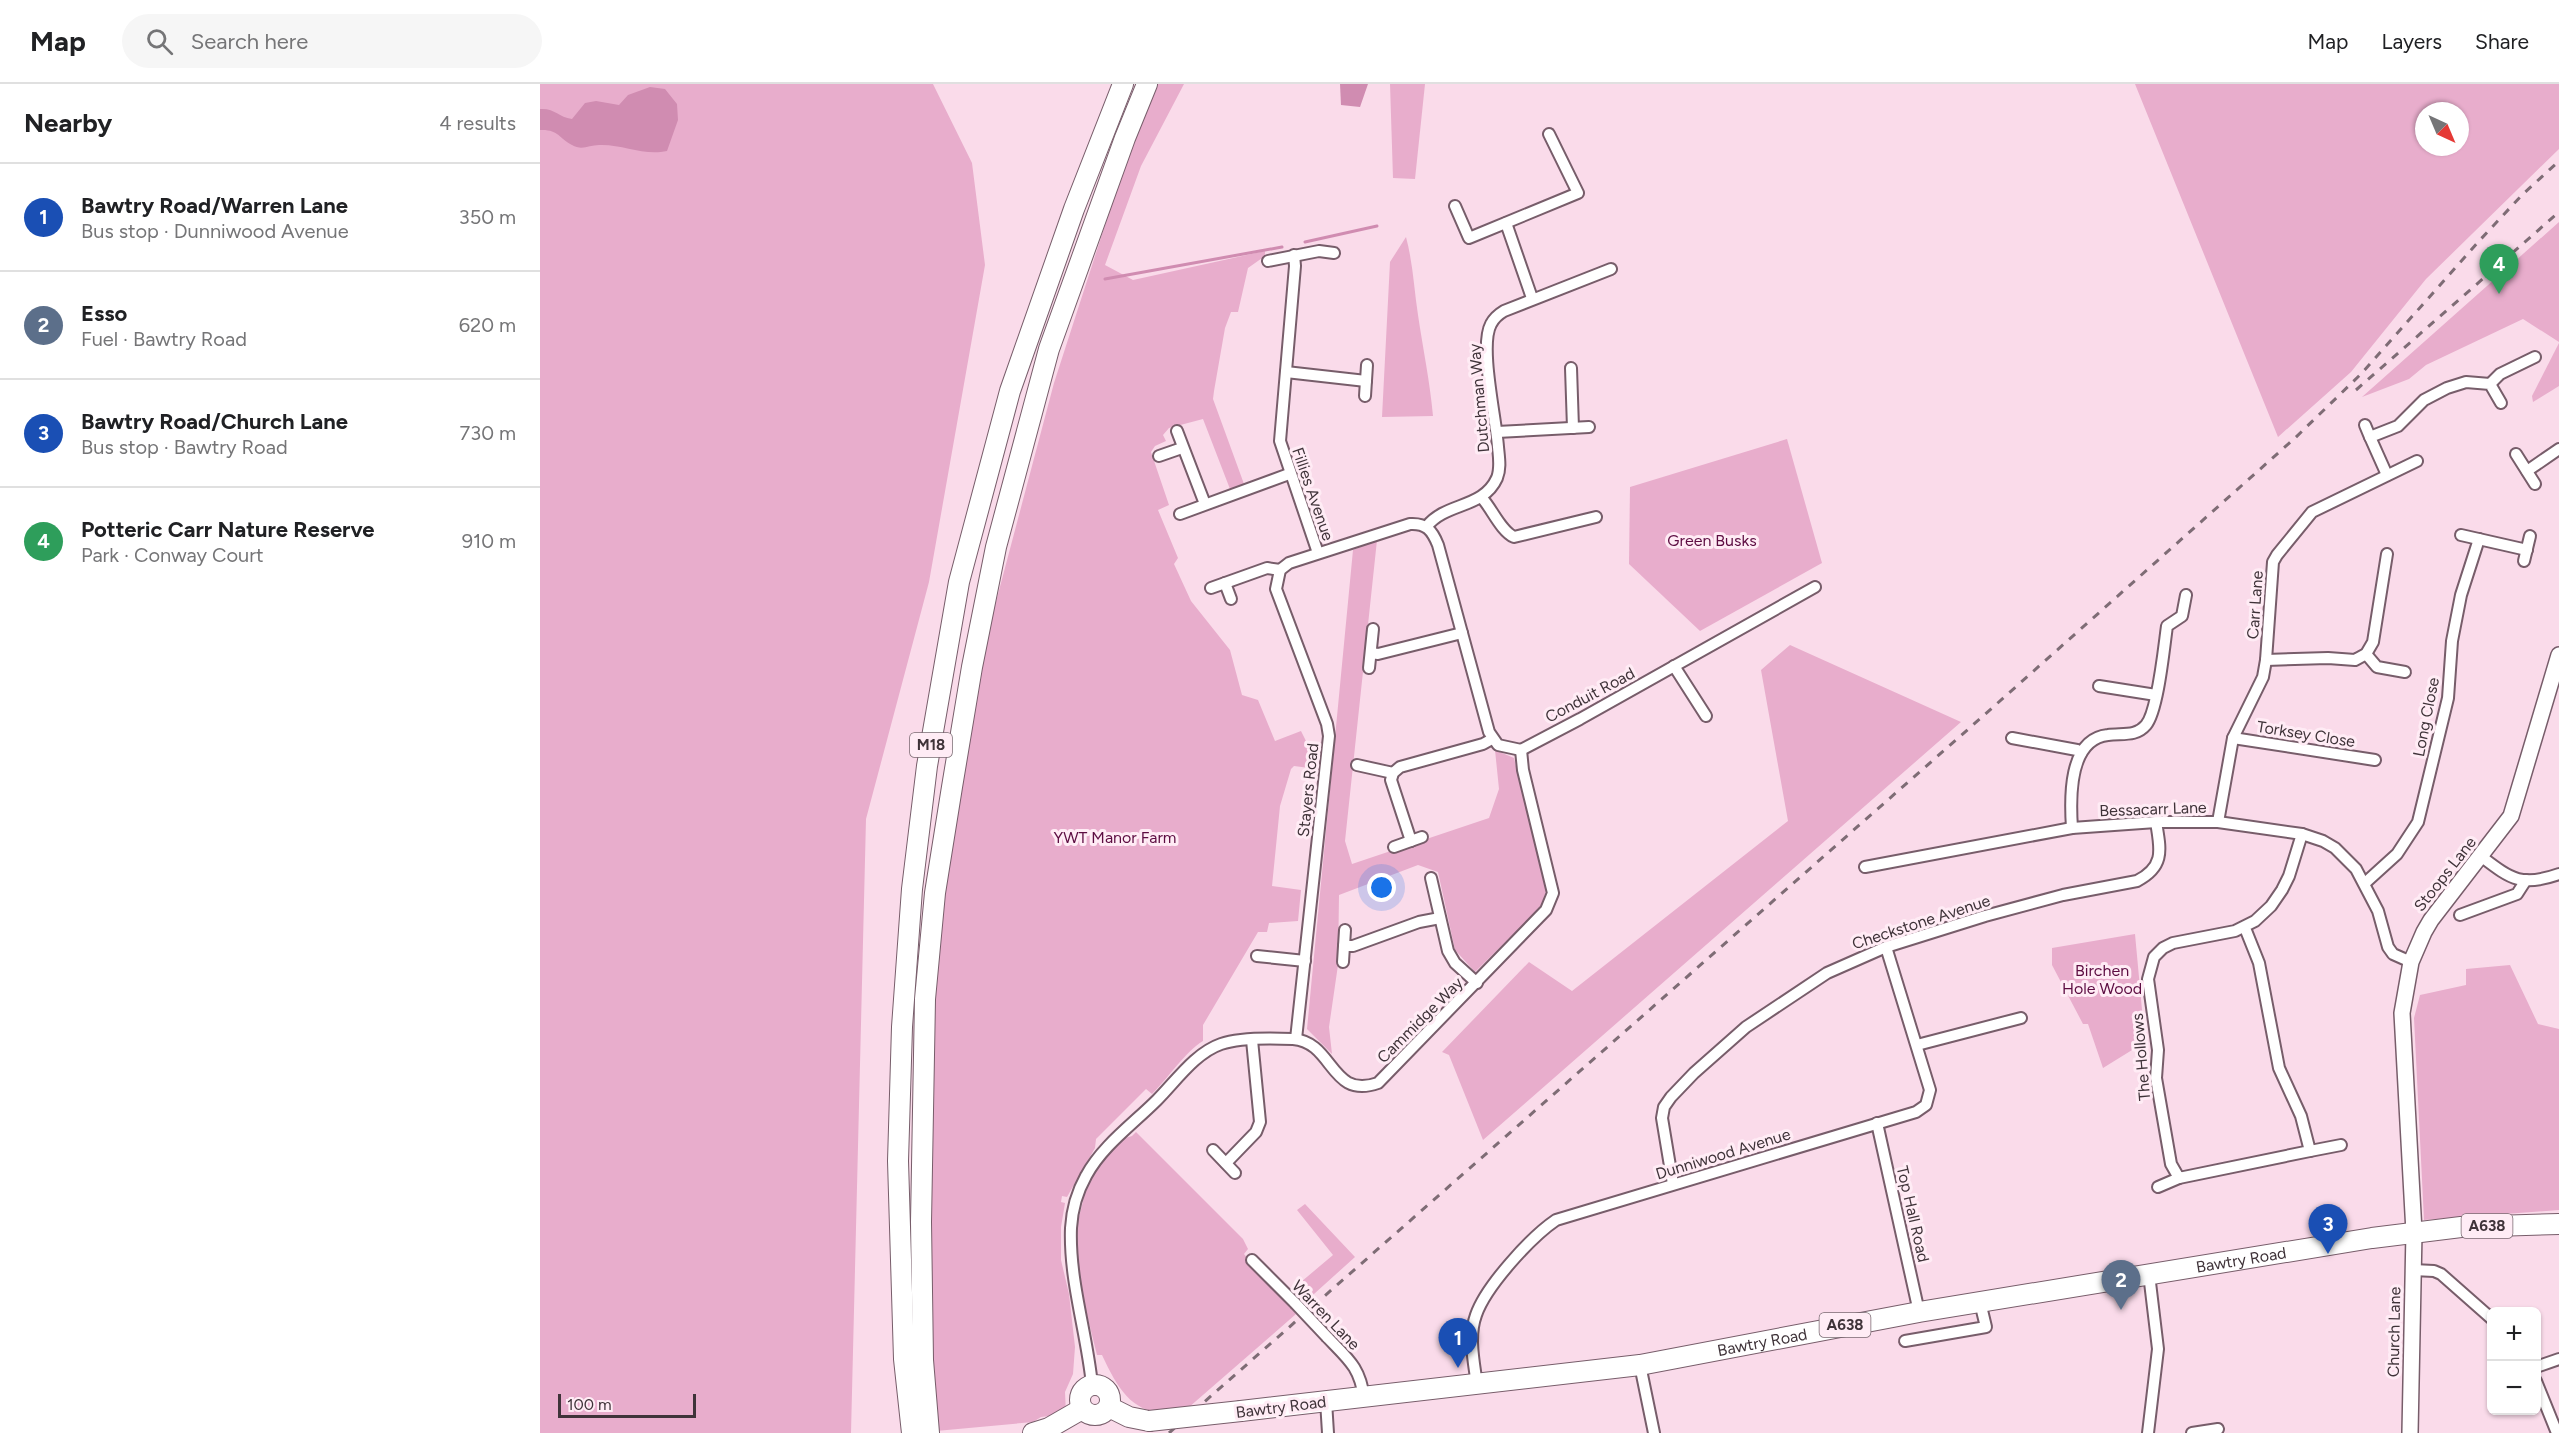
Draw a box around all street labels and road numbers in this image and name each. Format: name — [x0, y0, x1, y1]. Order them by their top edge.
street label: Dutchman Way — [1465, 342, 1493, 453]
street label: Fillies Avenue — [1288, 445, 1338, 543]
street label: Carr Lane — [2243, 570, 2267, 640]
street label: Conduit Road — [1542, 663, 1638, 727]
street label: Long Close — [2409, 675, 2443, 758]
street label: Torksey Close — [2256, 717, 2357, 751]
road number: M18 — [910, 733, 952, 757]
street label: Stayers Road — [1294, 742, 1322, 838]
street label: Bessacarr Lane — [2099, 798, 2207, 820]
street label: Stoops Lane — [2410, 833, 2480, 915]
street label: Checkstone Avenue — [1850, 891, 1993, 953]
street label: Cammidge Way — [1373, 973, 1467, 1067]
street label: The Hollows — [2128, 1012, 2154, 1102]
street label: Dunniwood Avenue — [1653, 1124, 1793, 1184]
street label: Top Hall Road — [1893, 1164, 1933, 1264]
road number: A638 — [2462, 1214, 2512, 1238]
street label: Bawtry Road — [2195, 1243, 2288, 1276]
street label: Warren Lane — [1288, 1276, 1364, 1354]
street label: Church Lane — [2384, 1286, 2404, 1377]
road number: A638 — [1820, 1313, 1870, 1337]
street label: Bawtry Road — [1716, 1324, 1809, 1360]
street label: Bawtry Road — [1235, 1392, 1327, 1422]

